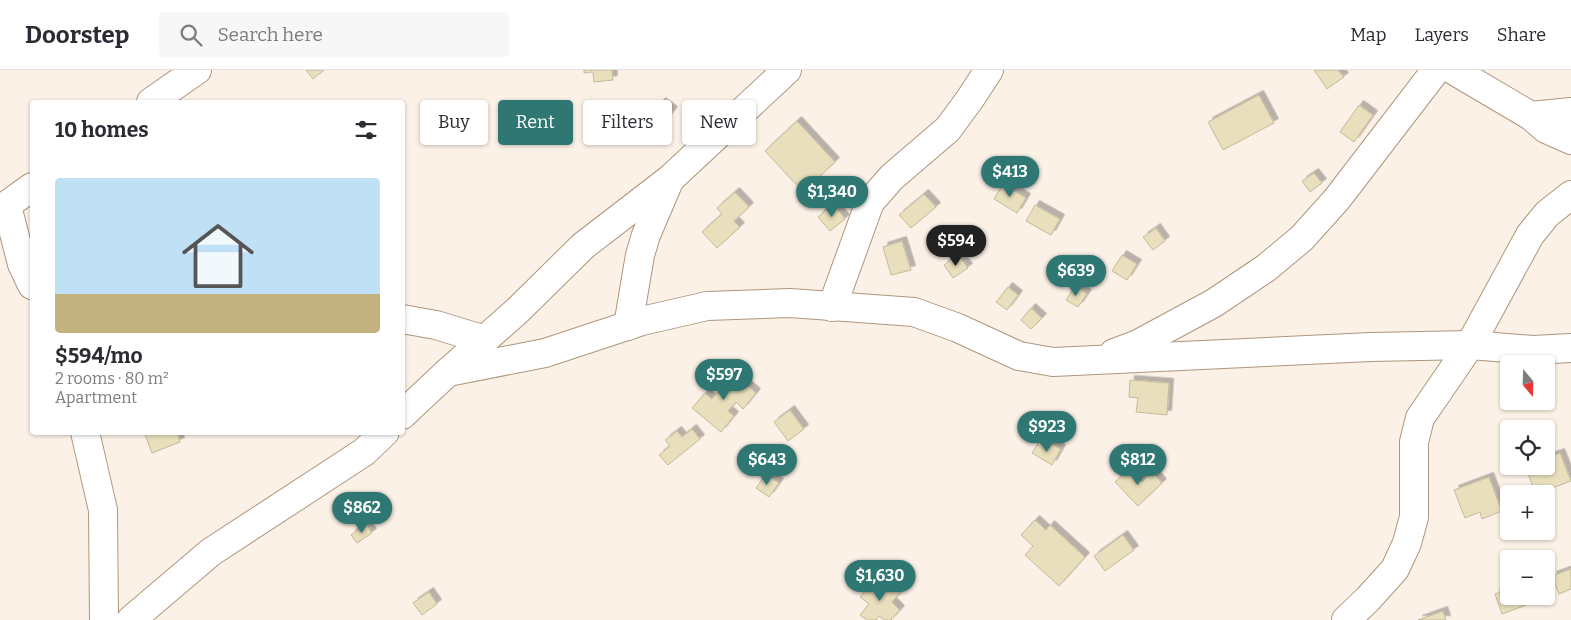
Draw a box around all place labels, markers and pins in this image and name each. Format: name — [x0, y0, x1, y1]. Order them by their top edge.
pin: $413 — [980, 156, 1040, 198]
pin: $1,340 — [791, 176, 873, 218]
pin: $594 — [926, 224, 986, 267]
pin: $639 — [1046, 254, 1106, 297]
pin: $597 — [694, 358, 754, 401]
pin: $923 — [1017, 410, 1077, 453]
pin: $643 — [737, 444, 797, 486]
pin: $812 — [1108, 444, 1168, 486]
pin: $862 — [332, 492, 392, 534]
pin: $1,630 — [839, 560, 921, 602]

